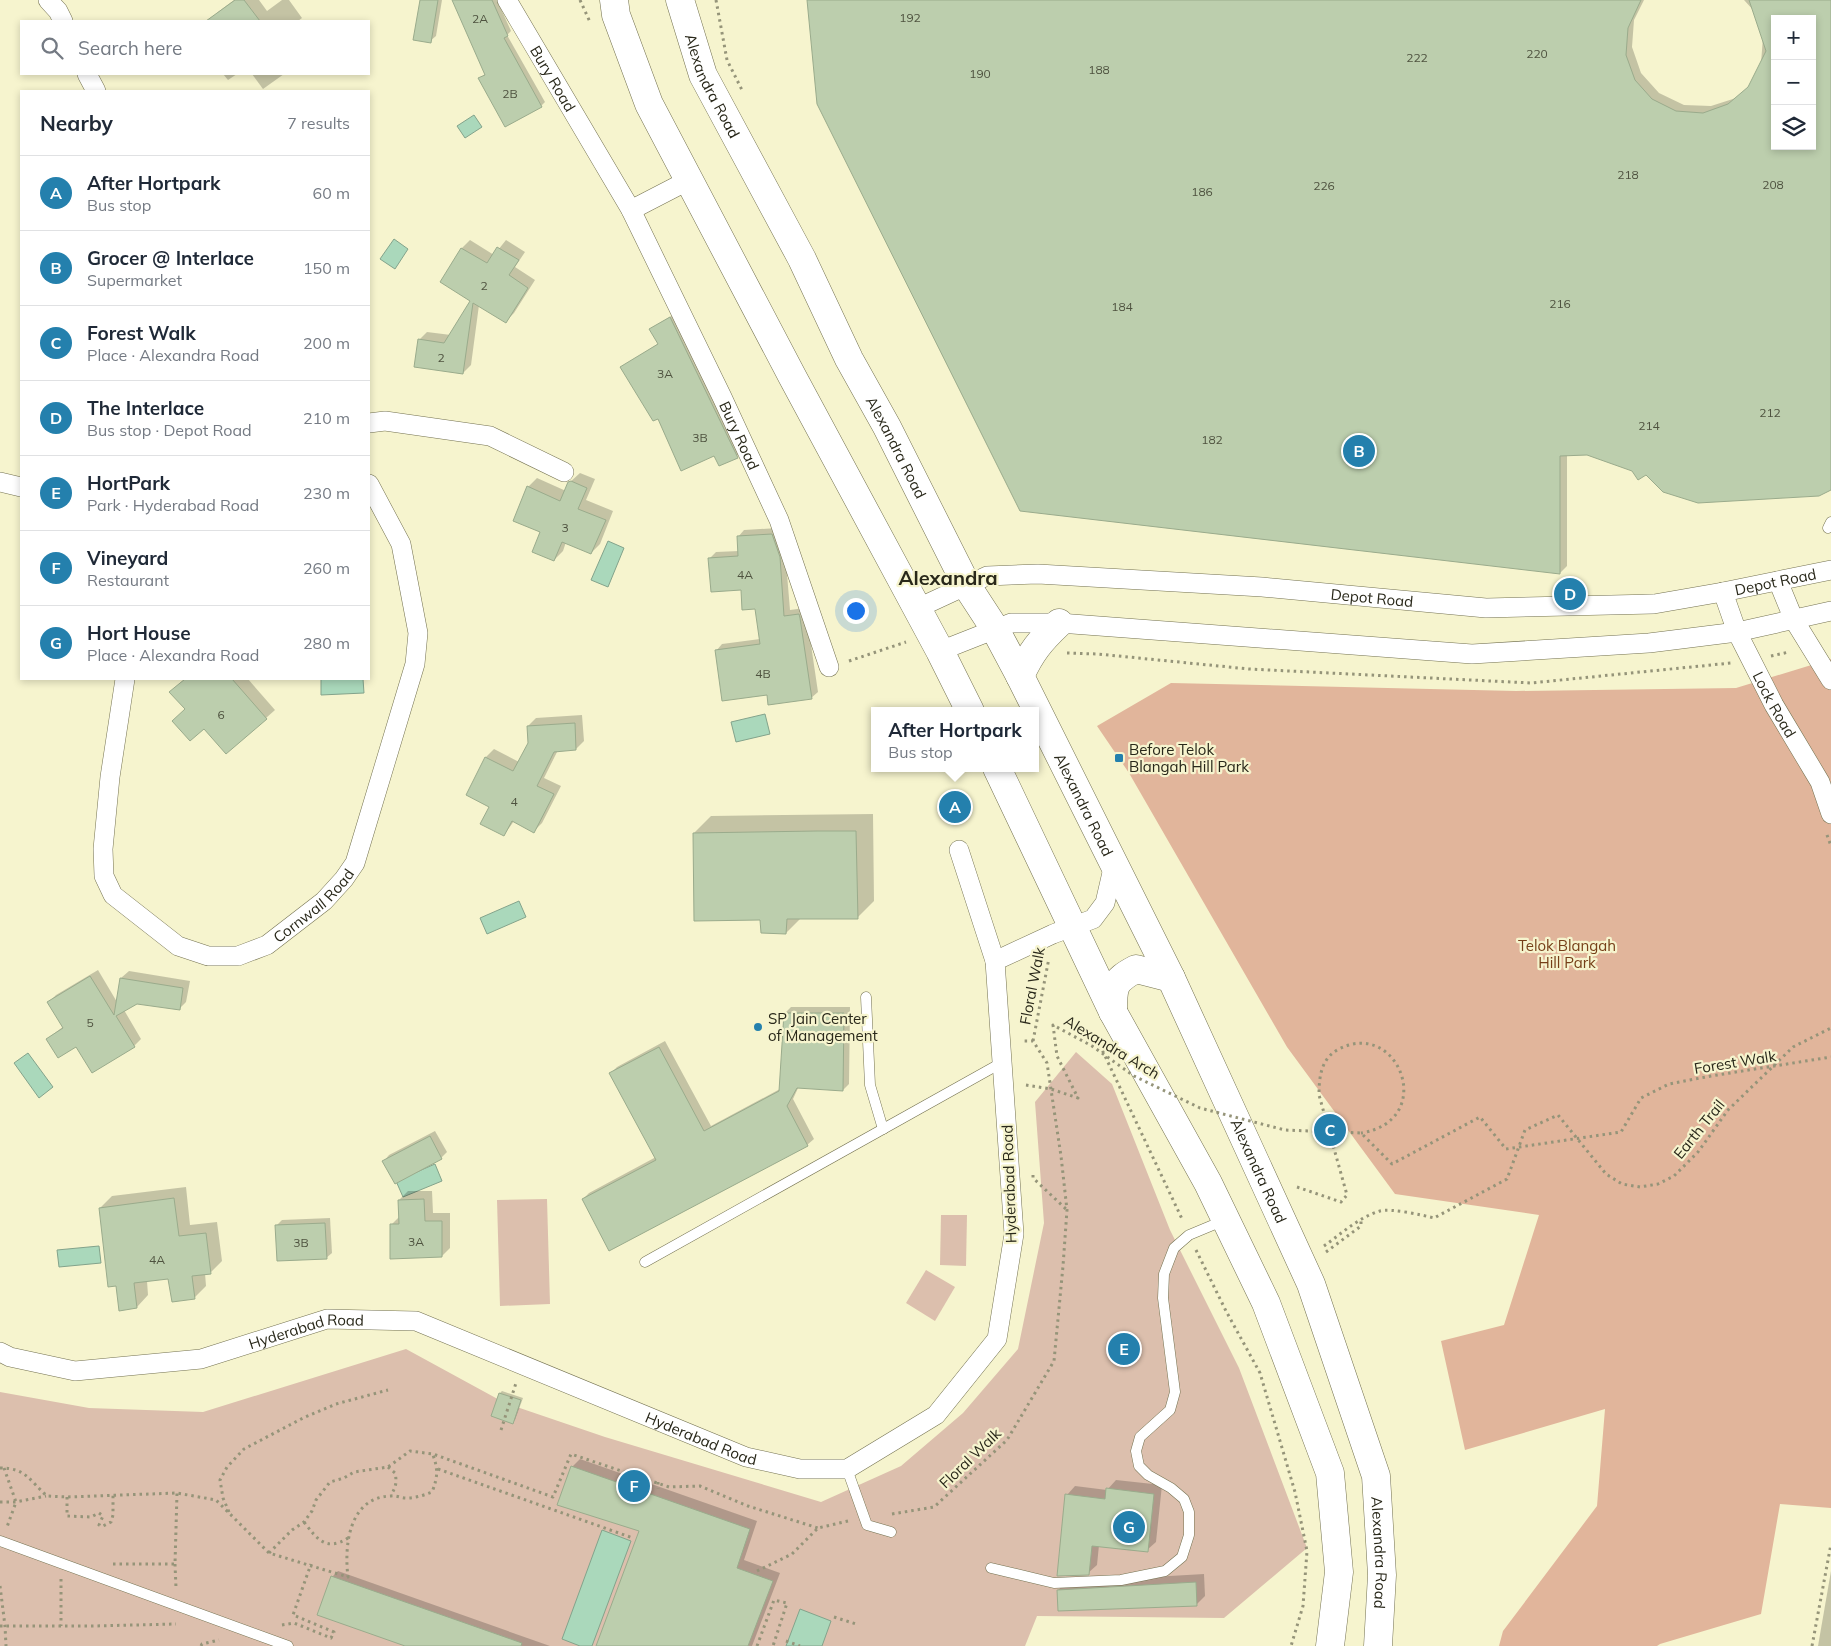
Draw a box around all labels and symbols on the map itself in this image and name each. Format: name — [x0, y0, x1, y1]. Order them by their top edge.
house number: 192 — [899, 10, 921, 25]
house number: 2A — [472, 11, 488, 26]
street label: Alexandra Road — [681, 31, 744, 141]
street label: Bury Road — [526, 42, 580, 115]
house number: 220 — [1526, 46, 1548, 61]
house number: 222 — [1406, 50, 1428, 65]
house number: 188 — [1088, 62, 1110, 77]
house number: 190 — [969, 66, 991, 81]
house number: 2B — [502, 86, 518, 101]
house number: 218 — [1617, 167, 1639, 182]
house number: 208 — [1762, 177, 1784, 192]
house number: 226 — [1313, 178, 1335, 193]
house number: 186 — [1191, 184, 1213, 199]
house number: 2 — [480, 278, 488, 293]
house number: 216 — [1549, 296, 1571, 311]
house number: 184 — [1111, 299, 1133, 314]
house number: 2 — [437, 350, 445, 365]
house number: 3A — [657, 366, 673, 381]
street label: Alexandra Road — [862, 393, 931, 501]
street label: Bury Road — [716, 398, 764, 473]
house number: 212 — [1759, 405, 1781, 420]
house number: 214 — [1638, 418, 1660, 433]
house number: 3B — [692, 430, 708, 445]
house number: 182 — [1201, 432, 1223, 447]
pin: B — [1343, 432, 1375, 470]
house number: 3 — [561, 520, 569, 535]
street label: Depot Road — [1733, 564, 1818, 599]
district label: Alexandra — [898, 565, 998, 590]
house number: 4A — [737, 567, 753, 582]
pin: D — [1554, 575, 1586, 613]
street label: Depot Road — [1330, 584, 1414, 611]
your location — [843, 598, 869, 624]
house number: 4B — [755, 666, 771, 681]
street label: Lock Road — [1749, 668, 1801, 741]
house number: 6 — [217, 707, 225, 722]
place label: Before Telok Blangah Hill Park — [1129, 740, 1249, 776]
street label: Alexandra Road — [1051, 750, 1118, 859]
marker: Before Telok Blangah Hill Park — [1113, 752, 1125, 764]
pin: A — [939, 788, 971, 826]
house number: 4 — [510, 794, 518, 809]
street label: Cornwall Road — [269, 865, 358, 946]
park label: Telok Blangah Hill Park — [1518, 936, 1616, 972]
street label: Floral Walk — [1015, 945, 1049, 1026]
place label: SP Jain Center of Management — [768, 1009, 878, 1045]
street label: Alexandra Arch — [1061, 1011, 1163, 1083]
house number: 5 — [86, 1015, 94, 1030]
marker: SP Jain Center of Management — [752, 1021, 764, 1033]
street label: Forest Walk — [1693, 1046, 1778, 1078]
street label: Earth Trail — [1669, 1095, 1729, 1163]
pin: C — [1314, 1111, 1346, 1149]
street label: Alexandra Road — [1227, 1116, 1291, 1226]
street label: Hyderabad Road — [997, 1124, 1021, 1244]
house number: 3A — [408, 1234, 424, 1249]
house number: 3B — [293, 1235, 309, 1250]
house number: 4A — [149, 1252, 165, 1267]
street label: Hyderabad Road — [246, 1310, 364, 1353]
pin: E — [1108, 1330, 1140, 1368]
street label: Hyderabad Road — [643, 1407, 759, 1469]
street label: Floral Walk — [935, 1424, 1005, 1492]
pin: F — [618, 1467, 650, 1505]
street label: Alexandra Road — [1368, 1496, 1392, 1609]
pin: G — [1113, 1508, 1145, 1546]

